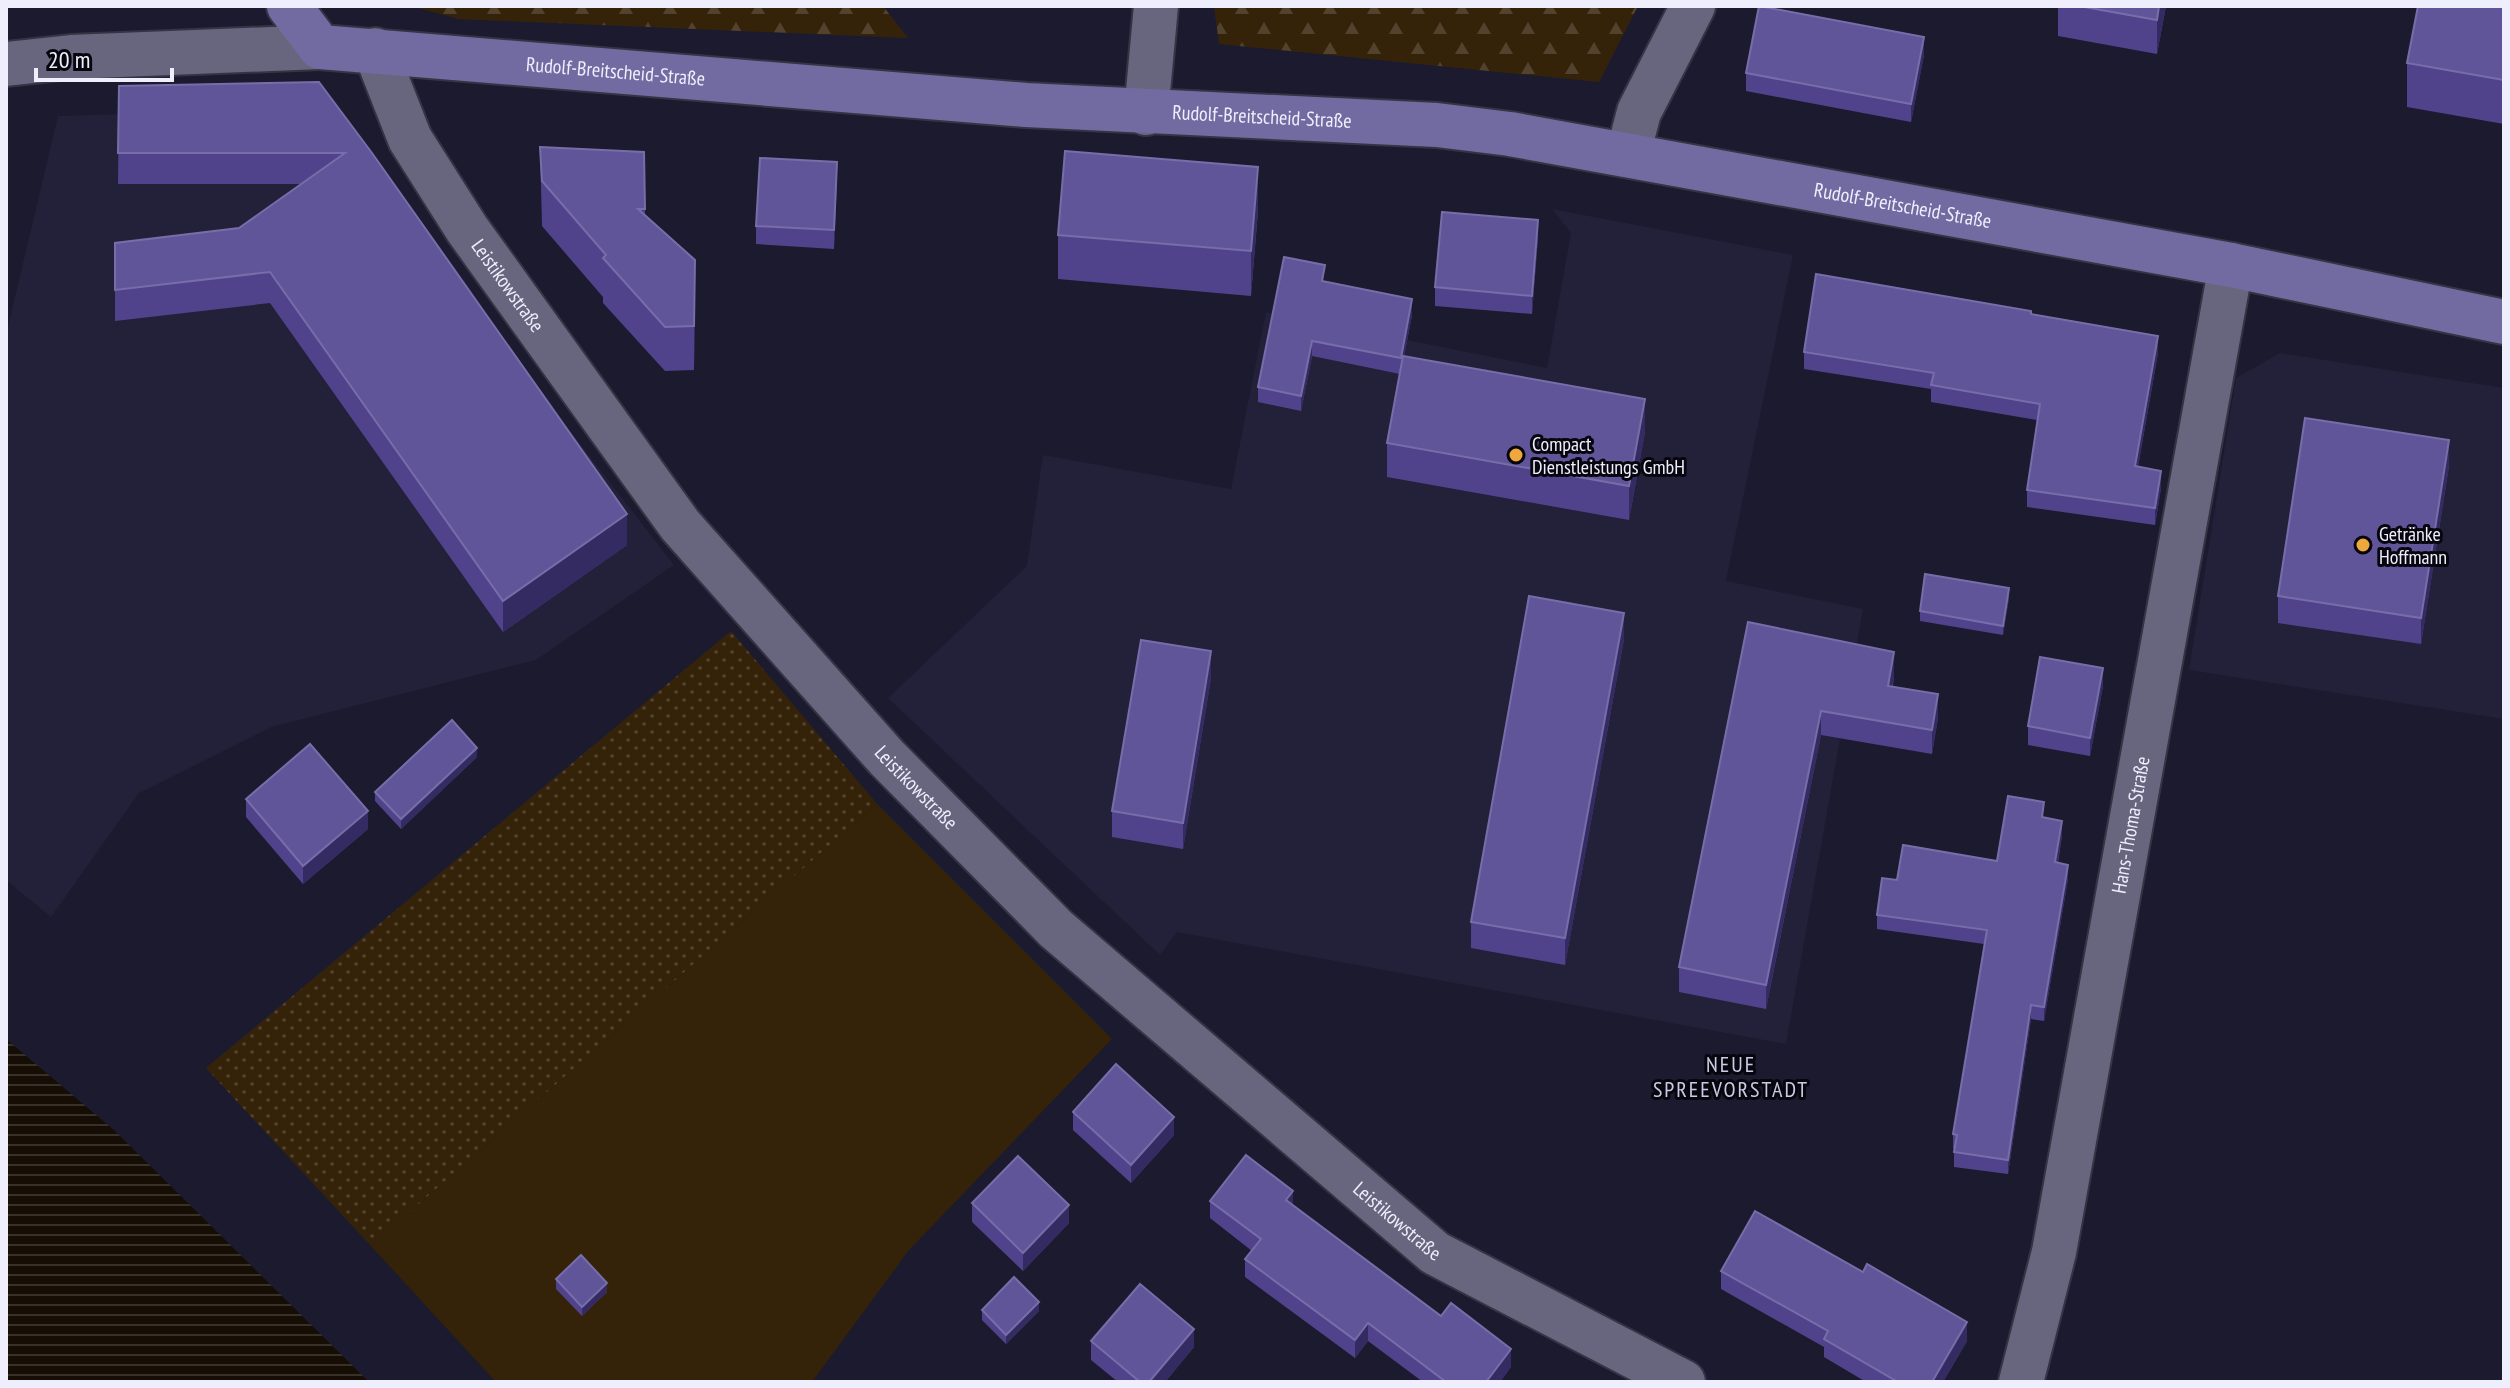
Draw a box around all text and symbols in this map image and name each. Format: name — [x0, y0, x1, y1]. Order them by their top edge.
scale bar — [36, 32, 172, 82]
text: 20 m — [48, 44, 90, 75]
street label: Rudolf-Breitscheid-Straße — [525, 51, 706, 92]
street label: Rudolf-Breitscheid-Straße — [1172, 99, 1352, 134]
street label: Rudolf-Breitscheid-Straße — [1812, 177, 1993, 234]
street label: Leistikowstraße — [466, 234, 550, 337]
place label: Compact Dienstleistungs GmbH — [1532, 431, 1685, 480]
marker: Compact Dienstleistungs GmbH — [1507, 446, 1525, 464]
place label: Getränke Hoffmann — [2379, 521, 2447, 570]
marker: Getränke Hoffmann — [2354, 536, 2372, 554]
street label: Leistikowstraße — [869, 740, 963, 835]
street label: Hans-Thoma-Straße — [2106, 754, 2156, 895]
district label: NEUE SPREEVORSTADT — [1653, 1050, 1809, 1103]
street label: Leistikowstraße — [1348, 1176, 1445, 1267]

